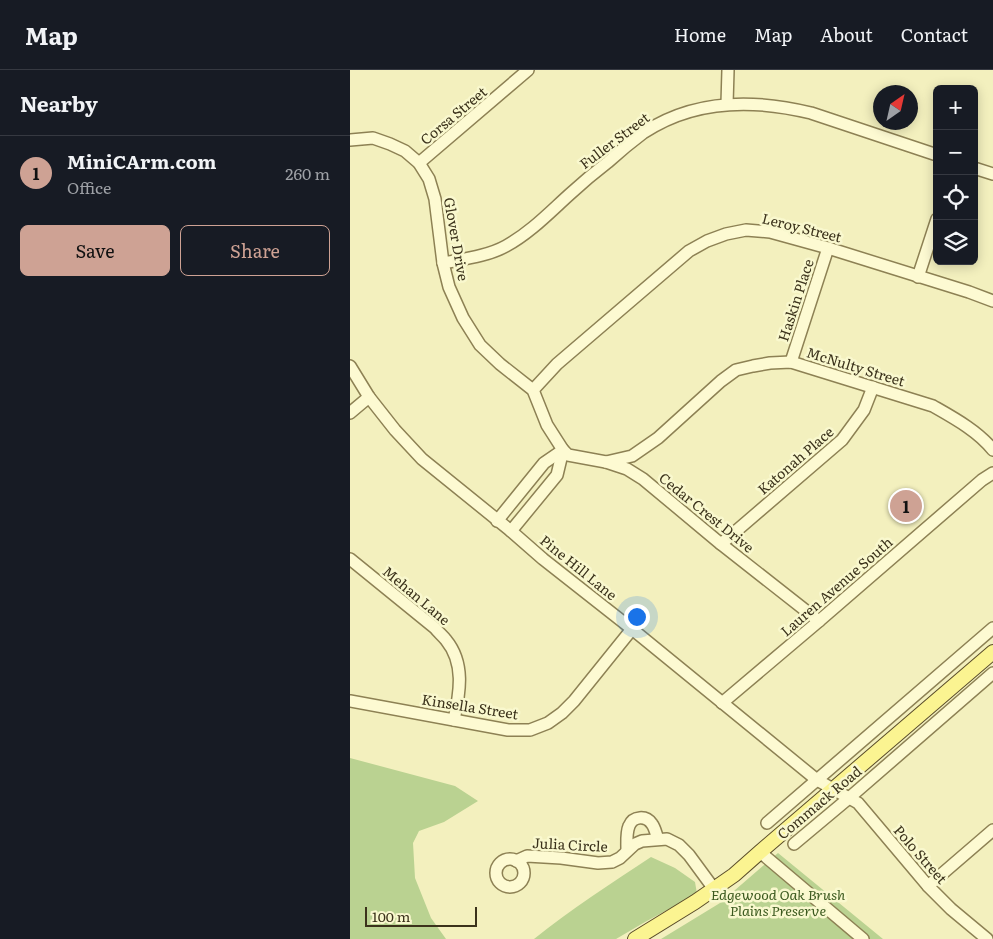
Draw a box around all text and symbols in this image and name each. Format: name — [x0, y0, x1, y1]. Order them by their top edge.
text: Map — [25, 17, 78, 52]
text: Home — [674, 21, 726, 48]
text: Map — [754, 21, 792, 48]
text: About — [820, 21, 873, 48]
text: Contact — [901, 21, 968, 48]
street label: Corsa Street — [415, 81, 491, 149]
north arrow — [873, 85, 918, 130]
map controls — [933, 85, 978, 265]
button: + — [933, 85, 978, 130]
text: Nearby — [20, 87, 98, 118]
street label: Fuller Street — [575, 107, 653, 173]
button: − — [933, 130, 978, 175]
text: MiniCArm.com — [67, 147, 216, 175]
text: 1 — [33, 161, 39, 185]
text: 260 m — [285, 161, 330, 185]
text: Office — [67, 175, 111, 199]
button: locate — [933, 175, 978, 220]
street label: Glover Drive — [440, 196, 474, 282]
street label: Leroy Street — [760, 207, 844, 247]
button: layers — [933, 220, 978, 265]
button: Save — [20, 225, 170, 276]
button: Share — [180, 225, 330, 276]
street label: Haskin Place — [772, 256, 818, 344]
street label: McNulty Street — [804, 342, 908, 391]
street label: Katonah Place — [753, 421, 837, 499]
street label: Cedar Crest Drive — [655, 467, 759, 557]
pin: 1 — [890, 487, 922, 525]
street label: Pine Hill Lane — [536, 530, 622, 604]
street label: Lauren Avenue South — [776, 532, 896, 640]
street label: Mehan Lane — [379, 561, 455, 629]
your location — [624, 604, 650, 630]
street label: Kinsella Street — [420, 688, 520, 724]
street label: Commack Road — [773, 760, 866, 843]
street label: Polo Street — [890, 820, 952, 888]
street label: Julia Circle — [532, 832, 608, 856]
park label: Edgewood Oak Brush Plains Preserve — [711, 884, 846, 920]
scale bar — [365, 904, 478, 927]
text: 100 m — [372, 906, 410, 926]

